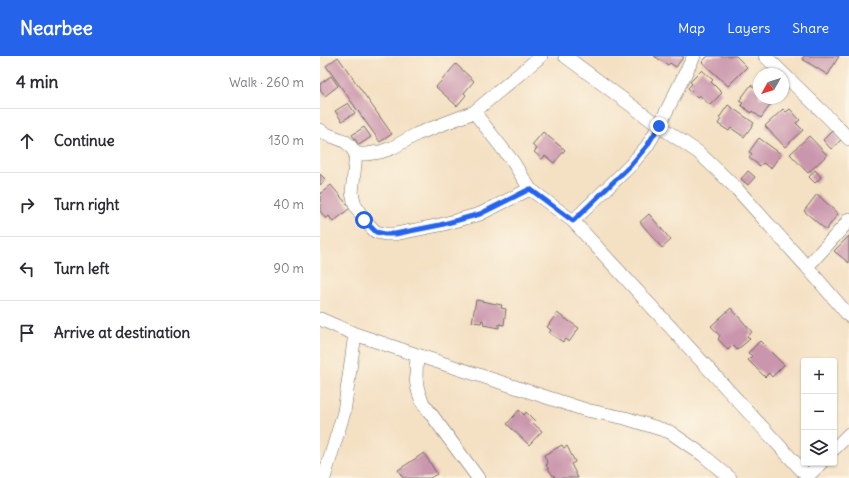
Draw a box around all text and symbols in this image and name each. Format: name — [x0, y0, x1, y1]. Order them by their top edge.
text: Nearbee — [20, 16, 93, 40]
text: Map — [678, 19, 705, 37]
text: Layers — [727, 19, 770, 37]
text: Share — [792, 19, 829, 37]
north arrow — [753, 68, 789, 104]
text: 4 min — [16, 71, 58, 93]
text: Walk · 260 m — [229, 74, 304, 91]
route end — [650, 117, 668, 135]
icon: ahead — [16, 130, 38, 152]
text: Continue — [54, 131, 115, 150]
text: 130 m — [268, 132, 304, 149]
icon: right — [16, 194, 38, 216]
text: Turn right — [54, 195, 119, 214]
text: 40 m — [273, 196, 304, 213]
route start — [355, 211, 373, 229]
icon: left — [16, 258, 38, 280]
text: Turn left — [54, 259, 109, 278]
text: 90 m — [273, 260, 304, 277]
icon: arrive — [16, 322, 38, 344]
text: Arrive at destination — [54, 323, 190, 342]
map controls — [801, 358, 837, 466]
button: + — [801, 358, 837, 394]
button: − — [801, 394, 837, 430]
button: layers — [801, 430, 837, 466]

